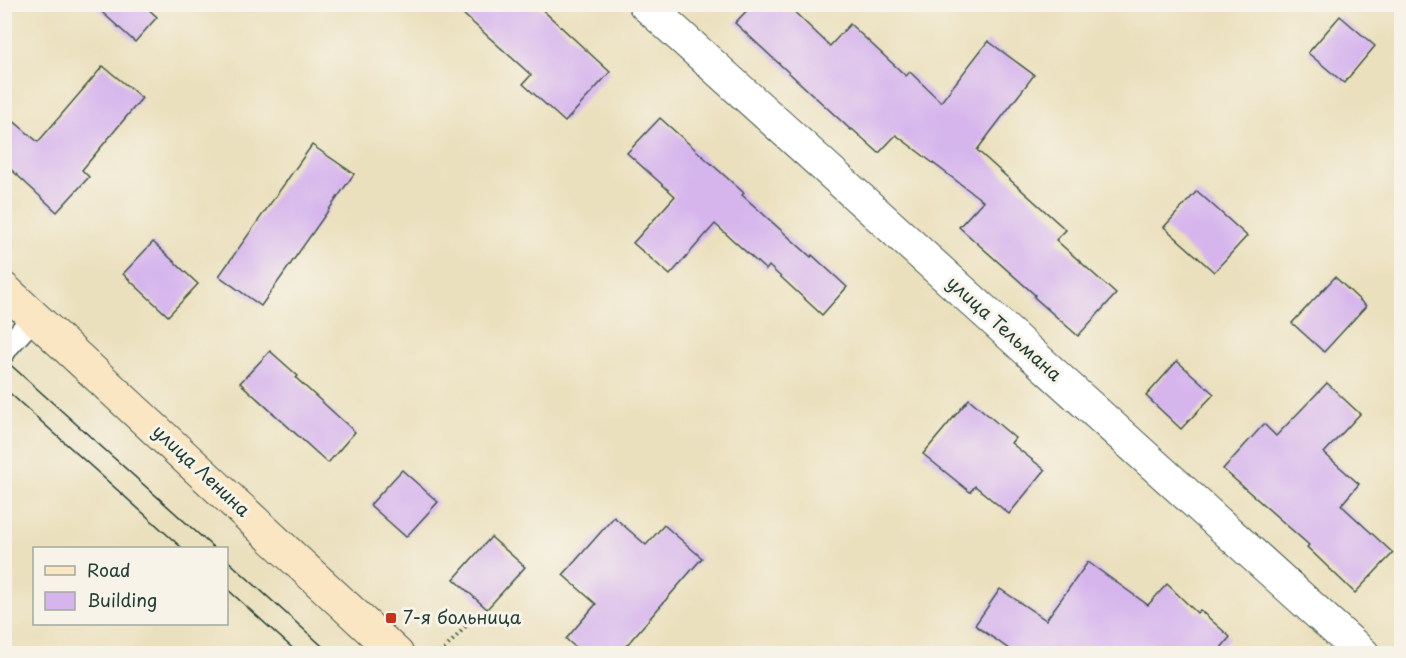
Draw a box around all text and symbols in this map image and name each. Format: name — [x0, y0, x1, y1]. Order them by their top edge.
street label: улица Тельмана — [942, 269, 1069, 387]
street label: улица Ленина — [147, 417, 257, 523]
legend — [33, 547, 228, 625]
text: Road — [87, 556, 131, 583]
text: Building — [87, 586, 157, 613]
place label: 7-я больница — [403, 603, 522, 630]
marker: 7-я больница — [384, 611, 398, 625]

